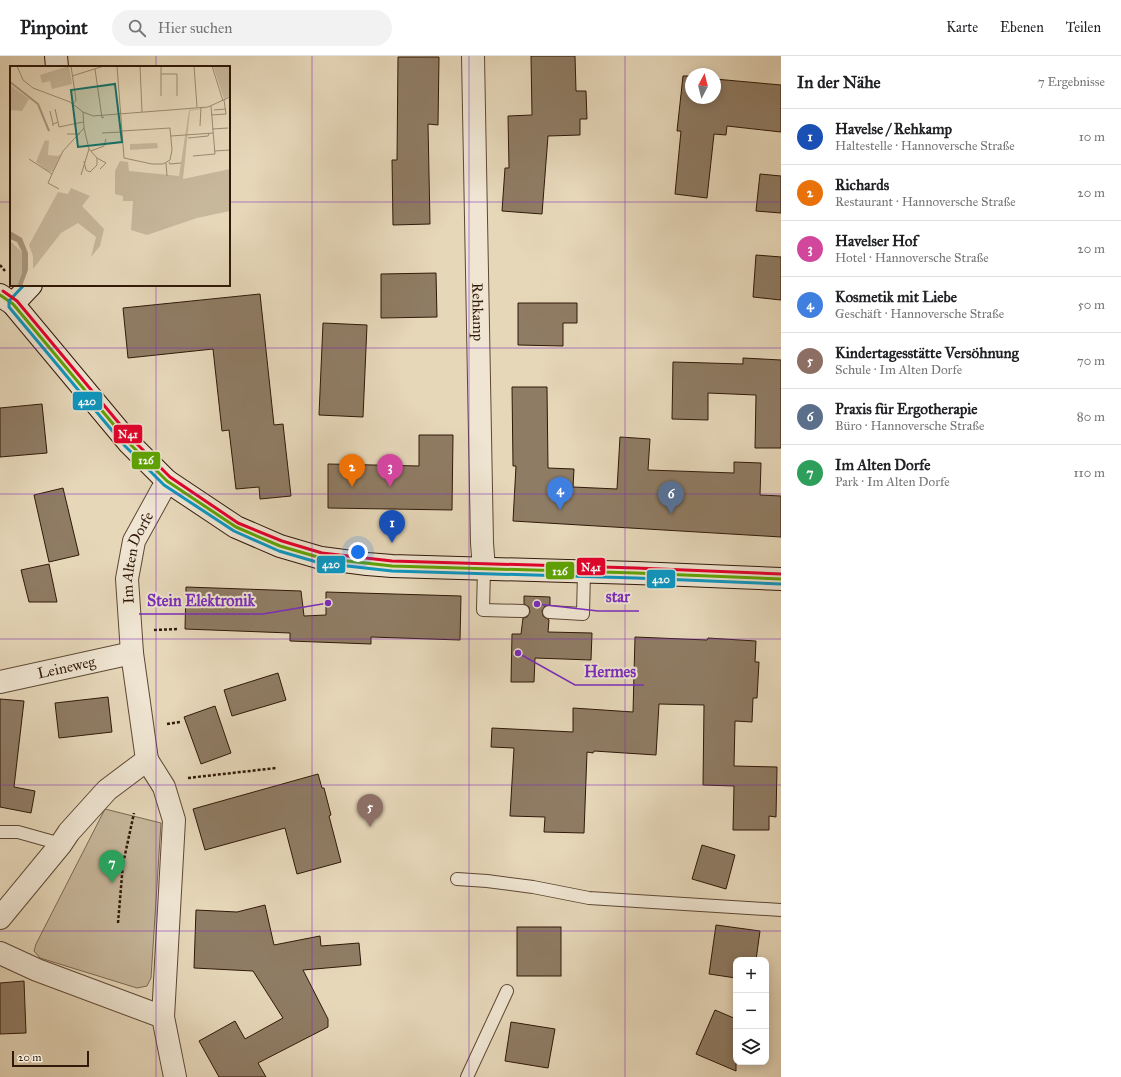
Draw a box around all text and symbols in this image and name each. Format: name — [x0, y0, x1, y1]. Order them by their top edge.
search box — [112, 10, 392, 46]
text: Pinpoint — [20, 16, 88, 39]
icon: search — [126, 17, 148, 39]
text: Hier suchen — [158, 19, 232, 37]
text: Karte — [946, 19, 978, 36]
text: Ebenen — [1000, 19, 1044, 36]
text: Teilen — [1066, 19, 1101, 36]
inset map — [10, 66, 230, 286]
north arrow — [685, 68, 721, 104]
text: In der Nähe — [797, 72, 881, 93]
text: 7 Ergebnisse — [1038, 74, 1105, 90]
text: Havelse / Rehkamp — [835, 120, 952, 138]
text: 1 — [807, 129, 813, 145]
text: 10 m — [1079, 129, 1105, 145]
text: Haltestelle · Hannoversche Straße — [835, 138, 1015, 154]
text: Richards — [835, 176, 889, 194]
text: 2 — [807, 185, 813, 201]
text: 20 m — [1077, 185, 1105, 201]
text: Restaurant · Hannoversche Straße — [835, 194, 1016, 210]
text: Havelser Hof — [835, 232, 918, 250]
text: 3 — [807, 241, 813, 257]
text: 20 m — [1077, 241, 1105, 257]
text: Hotel · Hannoversche Straße — [835, 250, 989, 266]
street label: Rehkamp — [468, 283, 487, 341]
text: Kosmetik mit Liebe — [835, 288, 957, 306]
text: 4 — [806, 297, 814, 313]
text: 50 m — [1078, 297, 1105, 313]
text: Geschäft · Hannoversche Straße — [835, 306, 1004, 322]
text: Kindertagesstätte Versöhnung — [835, 344, 1019, 362]
text: 5 — [807, 353, 813, 369]
text: 70 m — [1077, 353, 1105, 369]
text: Schule · Im Alten Dorfe — [835, 362, 962, 378]
line badge: 420 — [72, 391, 103, 411]
text: 420 — [78, 395, 97, 409]
text: Praxis für Ergotherapie — [835, 400, 978, 418]
text: 6 — [807, 409, 813, 425]
text: 80 m — [1077, 409, 1105, 425]
text: Büro · Hannoversche Straße — [835, 418, 984, 434]
line badge: N41 — [113, 424, 143, 444]
text: N41 — [118, 428, 139, 442]
line badge: 126 — [131, 451, 161, 470]
text: 126 — [138, 454, 155, 467]
pin: 2 — [339, 454, 365, 487]
pin: 3 — [377, 454, 403, 487]
text: Im Alten Dorfe — [835, 456, 931, 474]
text: 7 — [807, 465, 813, 481]
text: 110 m — [1073, 465, 1105, 481]
text: Park · Im Alten Dorfe — [835, 474, 950, 490]
pin: 4 — [547, 477, 573, 510]
pin: 6 — [658, 481, 684, 514]
street label: Im Alten Dorfe — [117, 509, 157, 605]
pin: 1 — [379, 510, 405, 543]
your location — [348, 542, 368, 562]
line badge: 420 — [316, 555, 346, 574]
line badge: N41 — [576, 557, 606, 576]
text: 420 — [322, 558, 341, 572]
line badge: 126 — [545, 561, 575, 580]
text: N41 — [581, 561, 602, 575]
text: 126 — [552, 565, 569, 578]
line badge: 420 — [646, 569, 676, 589]
text: 420 — [652, 573, 671, 587]
callout: star — [598, 583, 639, 611]
callout: Stein Elektronik — [139, 586, 263, 614]
text: star — [606, 587, 631, 606]
text: Stein Elektronik — [147, 591, 256, 610]
street label: Leineweg — [36, 652, 98, 683]
callout: Hermes — [575, 657, 644, 685]
text: Hermes — [584, 662, 636, 681]
pin: 5 — [357, 794, 383, 827]
pin: 7 — [99, 850, 125, 883]
map controls — [733, 957, 769, 1065]
button: + — [733, 957, 769, 993]
button: − — [733, 993, 769, 1029]
button: layers — [733, 1029, 769, 1065]
scale bar — [12, 1049, 89, 1068]
text: 20 m — [18, 1051, 41, 1064]

